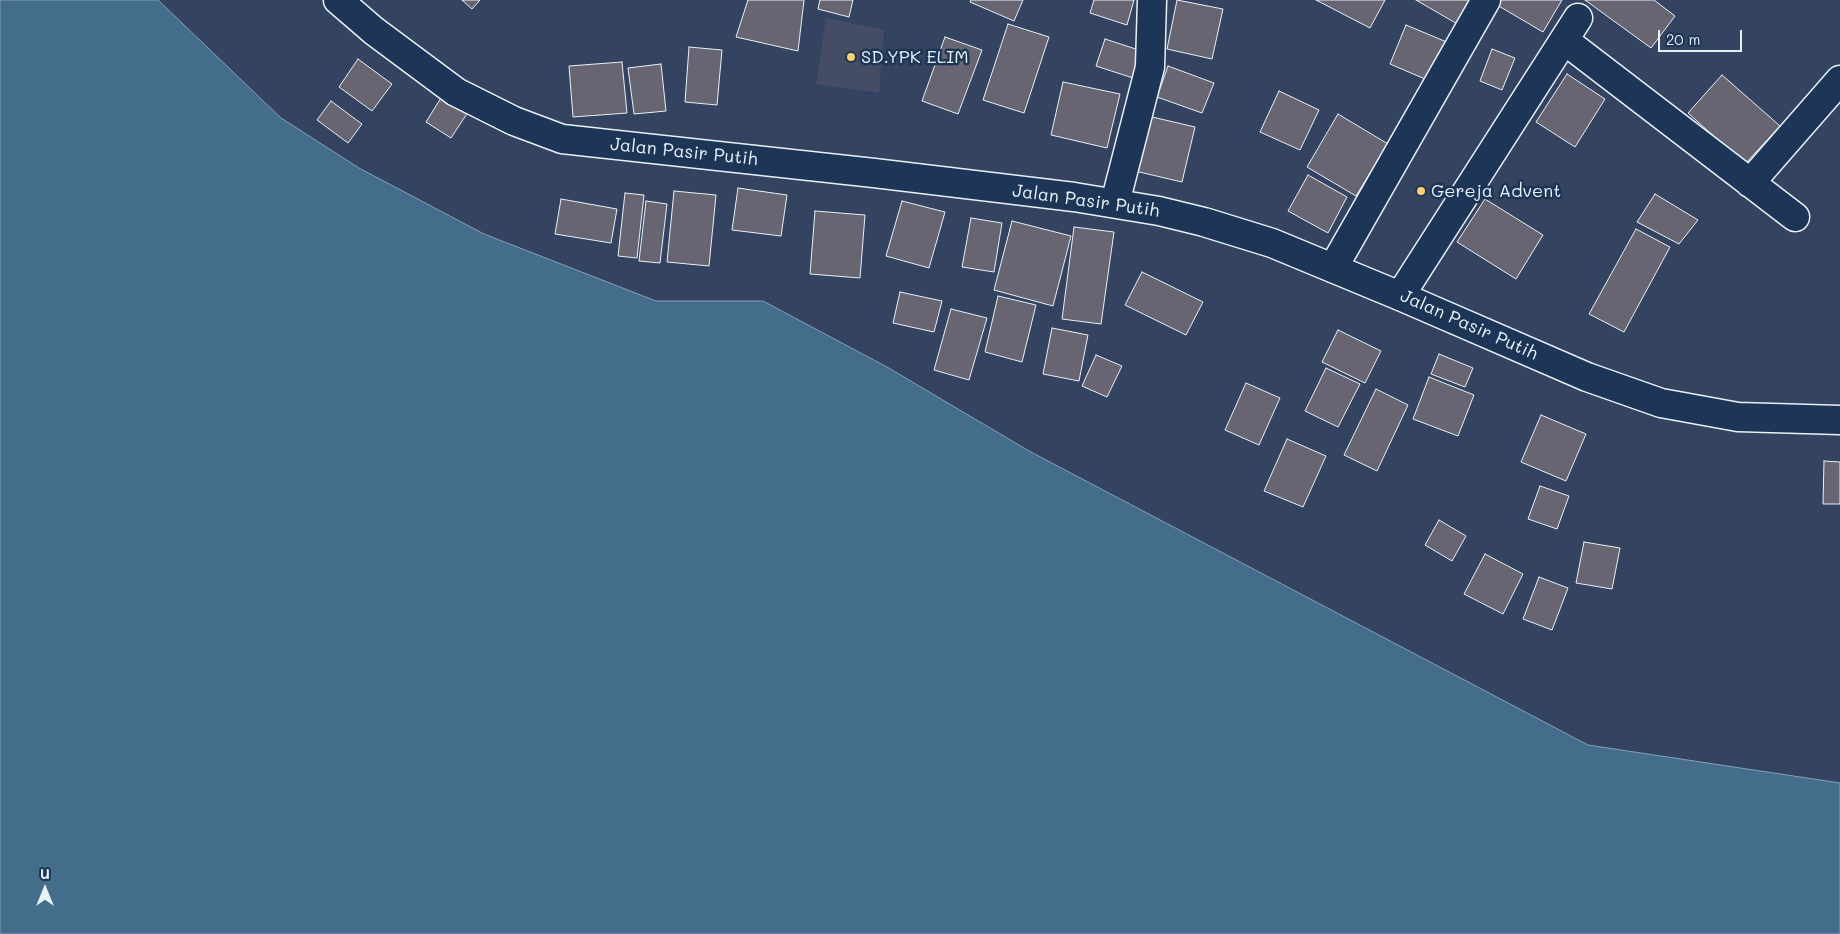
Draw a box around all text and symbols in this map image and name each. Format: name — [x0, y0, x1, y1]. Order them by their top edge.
scale bar — [1660, 20, 1744, 52]
text: 20 m — [1666, 29, 1700, 49]
place label: SD.YPK ELIM — [861, 46, 969, 68]
marker: SD.YPK ELIM — [845, 51, 857, 63]
street label: Jalan Pasir Putih — [609, 134, 759, 170]
street label: Jalan Pasir Putih — [1011, 180, 1161, 222]
place label: Gereja Advent — [1431, 180, 1561, 202]
marker: Gereja Advent — [1415, 185, 1427, 197]
street label: Jalan Pasir Putih — [1397, 285, 1541, 365]
north arrow — [20, 864, 70, 914]
text: U — [40, 864, 50, 883]

